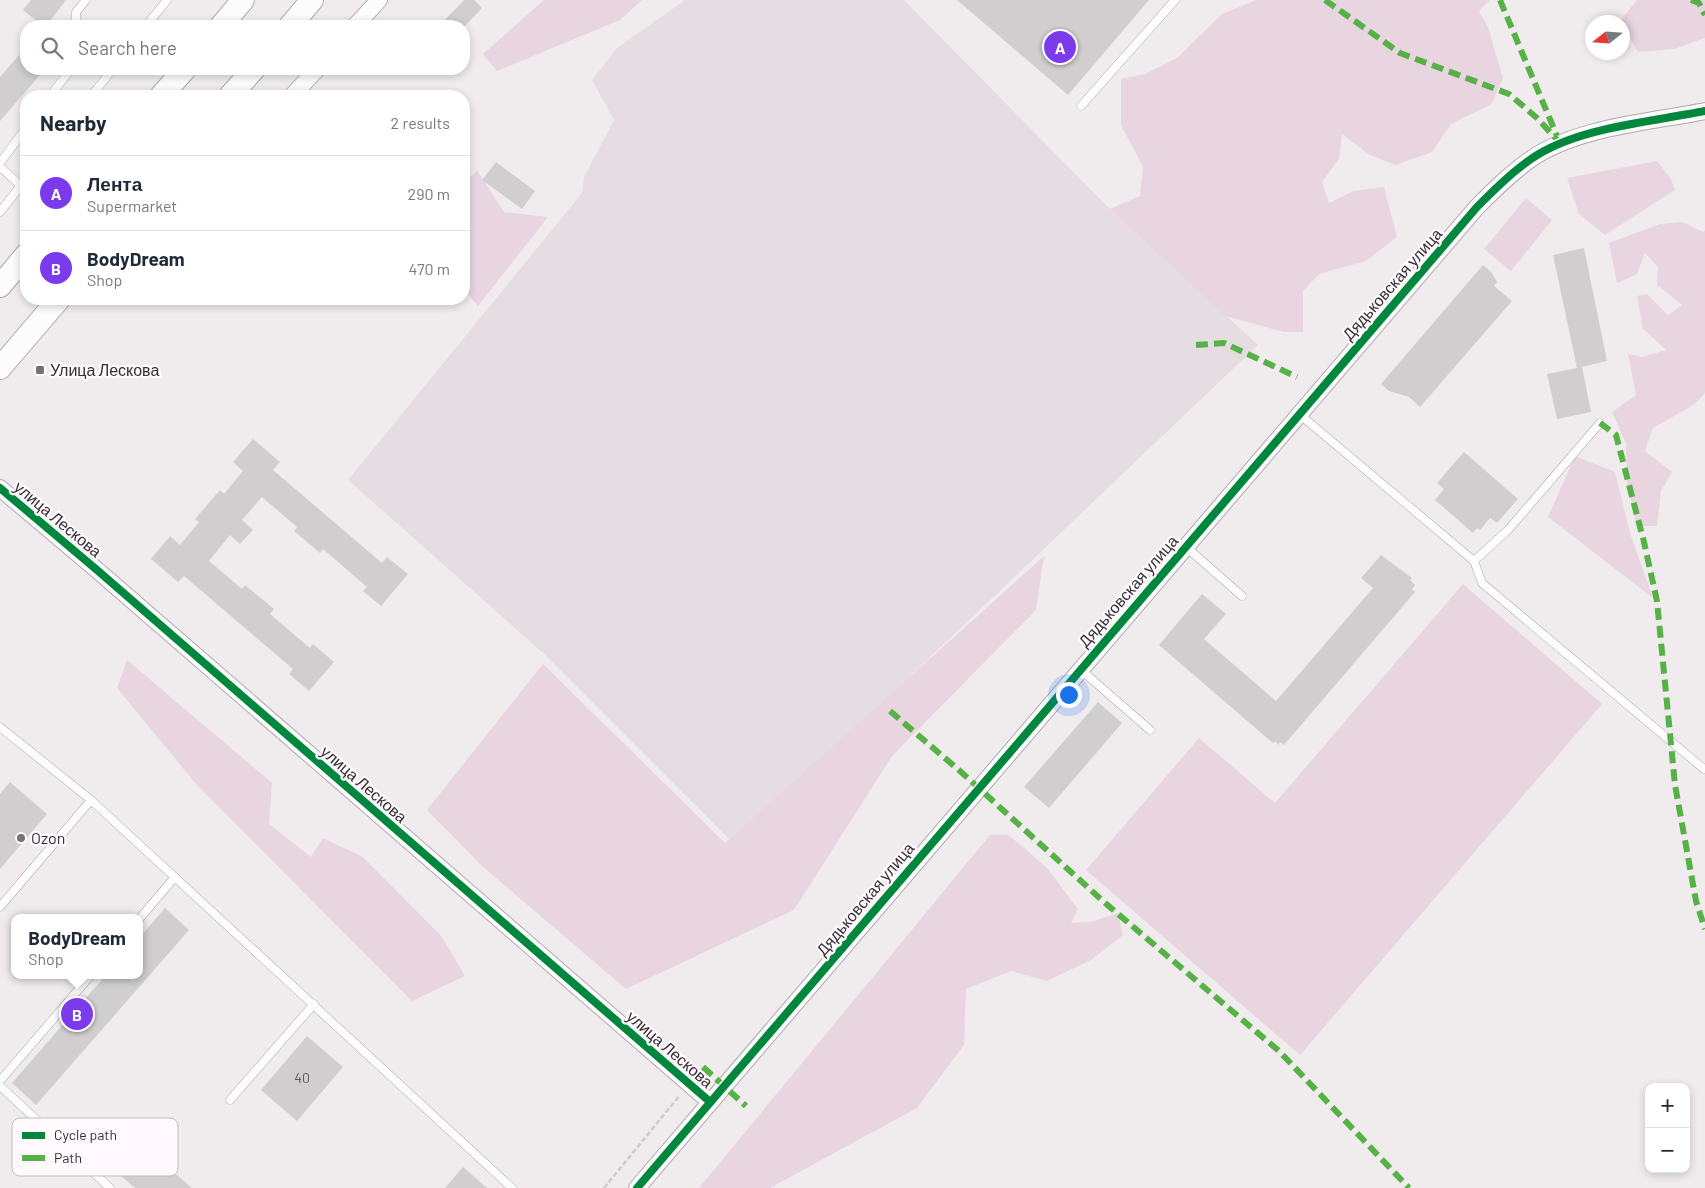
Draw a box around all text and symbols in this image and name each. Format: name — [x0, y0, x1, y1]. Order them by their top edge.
north arrow — [1585, 15, 1630, 60]
search box — [20, 20, 470, 75]
pin: A — [1044, 28, 1076, 66]
icon: search — [38, 34, 66, 62]
text: Search here — [78, 36, 177, 59]
text: Nearby — [40, 110, 106, 135]
text: 2 results — [391, 113, 450, 132]
text: Лента — [87, 172, 142, 195]
text: A — [51, 184, 61, 203]
text: 290 m — [408, 184, 450, 203]
text: Supermarket — [87, 196, 177, 215]
street label: Дядьковская улица — [1338, 224, 1445, 343]
text: BodyDream — [87, 247, 185, 270]
text: B — [51, 259, 61, 278]
text: 470 m — [409, 259, 450, 278]
text: Shop — [87, 270, 122, 289]
place label: Улица Лескова — [50, 360, 159, 379]
marker: Улица Лескова — [34, 364, 46, 376]
street label: улица Лескова — [11, 477, 106, 561]
street label: Дядьковская улица — [1074, 531, 1181, 650]
your location — [1056, 682, 1082, 708]
street label: улица Лескова — [317, 741, 411, 826]
place label: Ozon — [31, 828, 65, 847]
marker: Ozon — [15, 832, 27, 844]
street label: Дядьковская улица — [812, 838, 917, 959]
popup — [11, 914, 143, 979]
text: BodyDream — [28, 926, 126, 949]
text: Shop — [28, 949, 64, 968]
pin: B — [61, 995, 93, 1033]
street label: улица Лескова — [623, 1006, 717, 1091]
house number: 40 — [294, 1069, 310, 1086]
map controls — [1645, 1083, 1690, 1173]
button: + — [1645, 1083, 1690, 1128]
legend — [12, 1118, 178, 1176]
text: Cycle path — [54, 1126, 117, 1143]
button: − — [1645, 1128, 1690, 1173]
text: Path — [54, 1149, 82, 1166]

